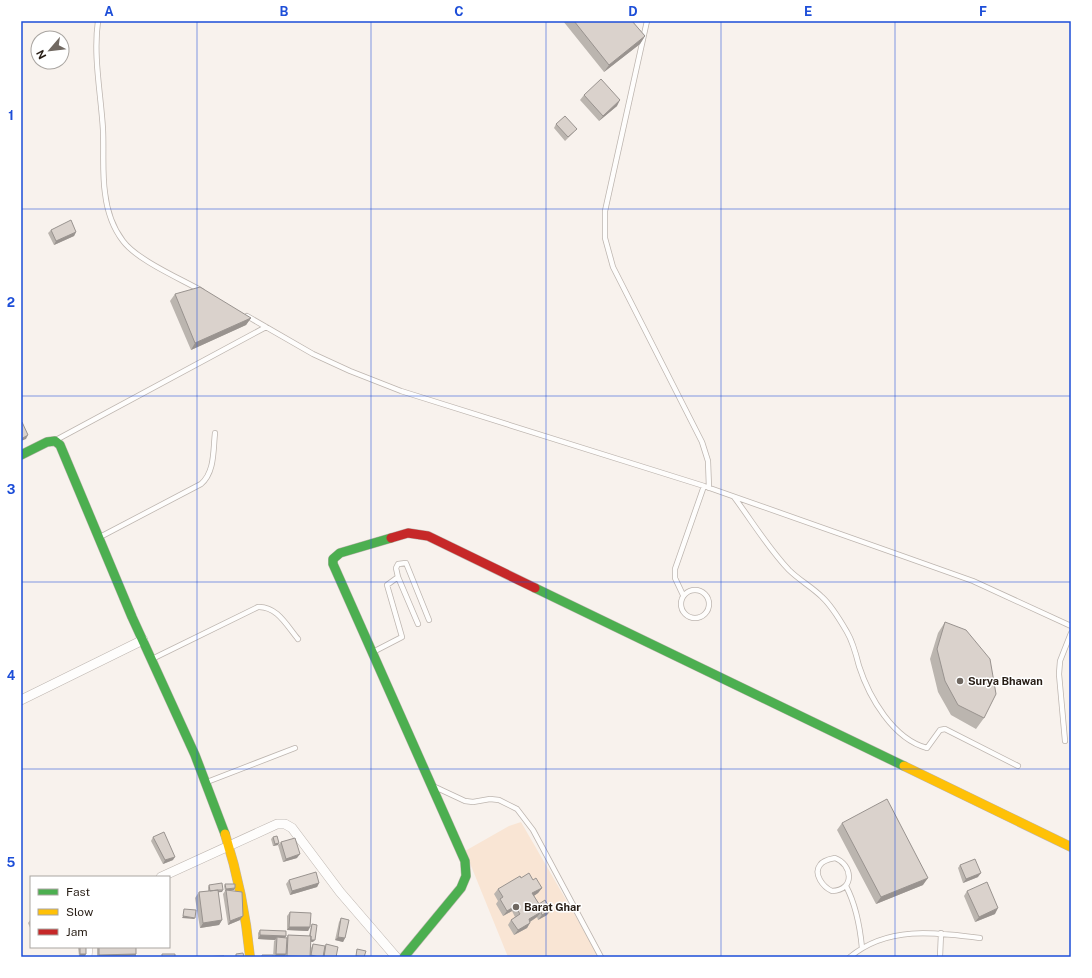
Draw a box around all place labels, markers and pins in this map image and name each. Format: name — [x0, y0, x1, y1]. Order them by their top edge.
place label: Surya Bhawan — [968, 675, 1043, 687]
marker: Surya Bhawan — [955, 676, 965, 686]
place label: Barat Ghar — [524, 901, 581, 913]
marker: Barat Ghar — [511, 902, 521, 912]

